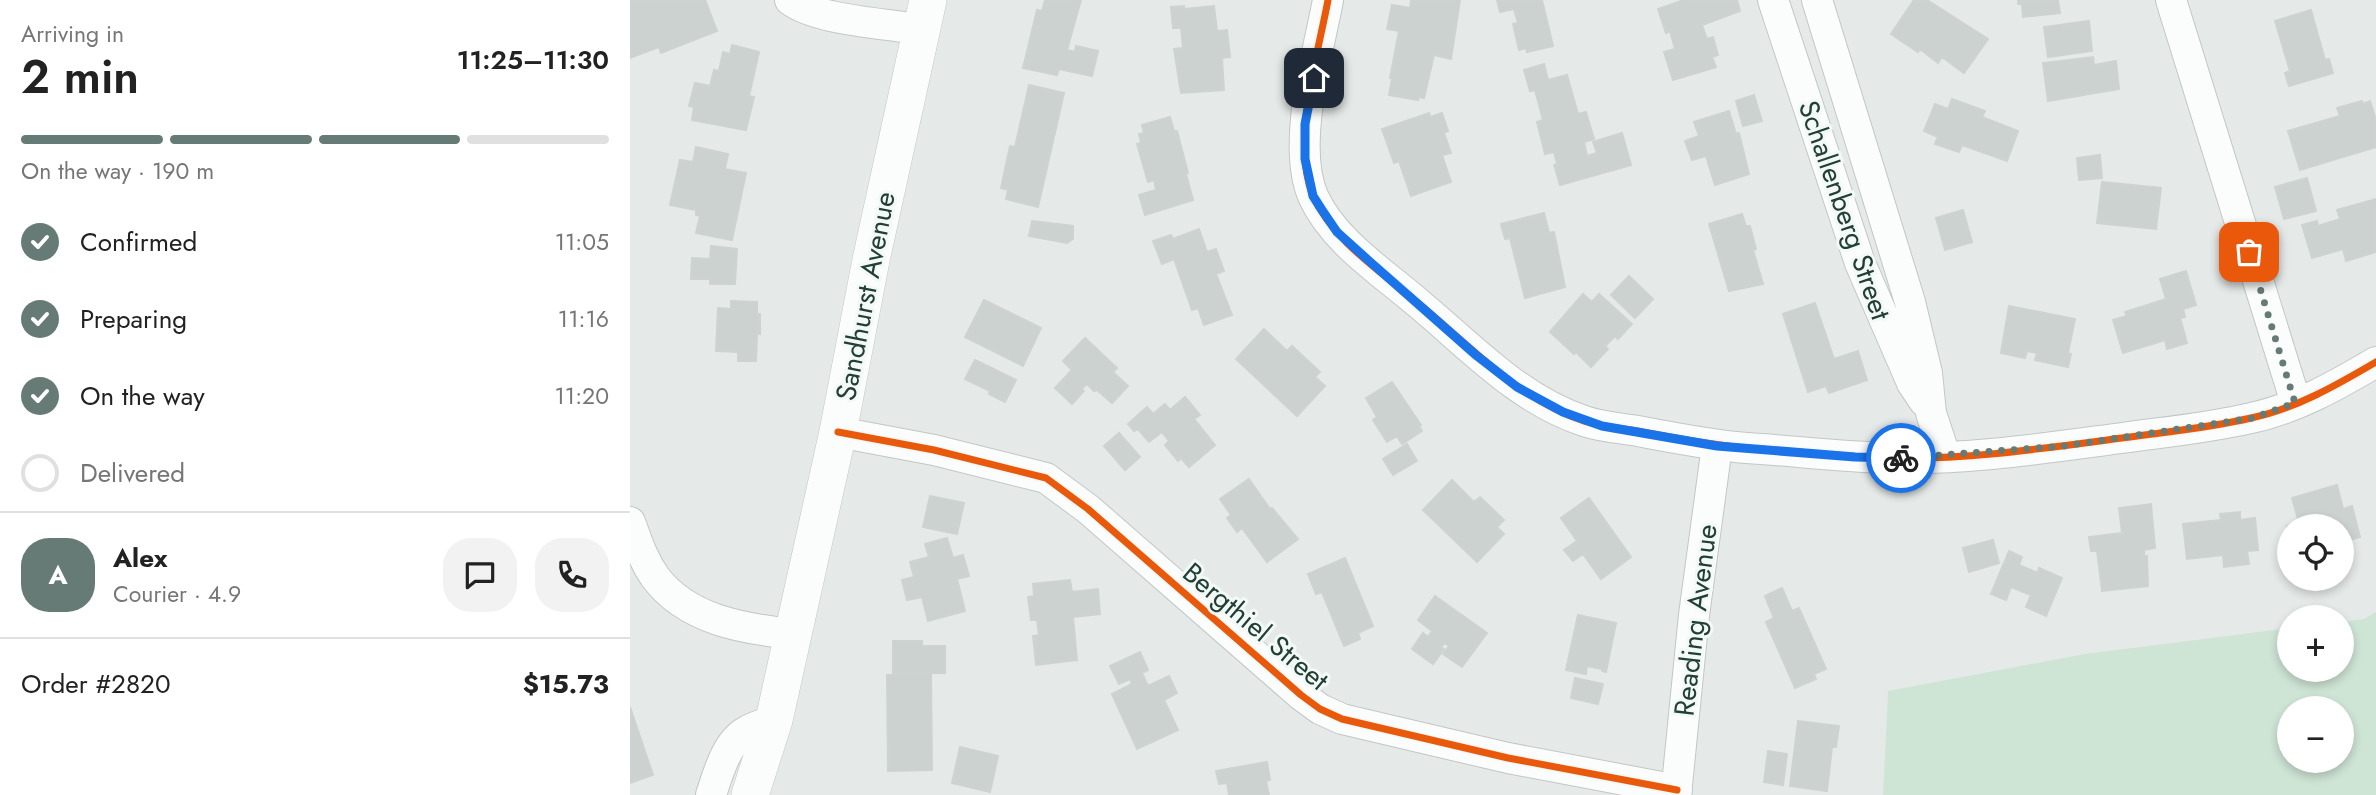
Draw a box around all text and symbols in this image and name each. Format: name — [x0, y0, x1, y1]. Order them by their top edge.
text: Arriving in — [21, 17, 124, 51]
text: 11:25–11:30 — [457, 41, 609, 79]
text: 2 min — [21, 44, 139, 110]
pin — [1284, 48, 1344, 108]
icon: home — [1295, 59, 1333, 97]
street label: Schallenberg Street — [1788, 95, 1901, 326]
text: On the way · 190 m — [21, 154, 214, 188]
street label: Sandhurst Avenue — [825, 188, 906, 404]
pin — [2219, 222, 2279, 282]
icon: check — [21, 223, 59, 261]
text: Confirmed — [80, 223, 197, 261]
text: 11:05 — [555, 225, 609, 259]
icon: bag — [2230, 233, 2268, 271]
icon: check — [21, 300, 59, 338]
text: Preparing — [80, 300, 187, 338]
text: 11:16 — [558, 302, 609, 336]
icon: check — [21, 377, 59, 415]
text: On the way — [80, 377, 205, 415]
text: 11:20 — [555, 379, 609, 413]
courier — [1866, 423, 1936, 493]
icon: bike — [1882, 439, 1920, 477]
text: Delivered — [80, 454, 185, 492]
map controls — [2277, 514, 2354, 773]
button: locate — [2277, 514, 2354, 591]
street label: Reading Avenue — [1663, 522, 1728, 718]
button: chat — [443, 538, 517, 612]
button: phone — [535, 538, 609, 612]
text: Alex — [113, 539, 167, 577]
street label: Bergthiel Street — [1174, 553, 1338, 700]
text: A — [48, 556, 68, 594]
text: Courier · 4.9 — [113, 577, 241, 611]
button: + — [2277, 605, 2354, 682]
text: Order #2820 — [21, 665, 171, 703]
text: $15.73 — [523, 665, 609, 703]
button: − — [2277, 696, 2354, 773]

